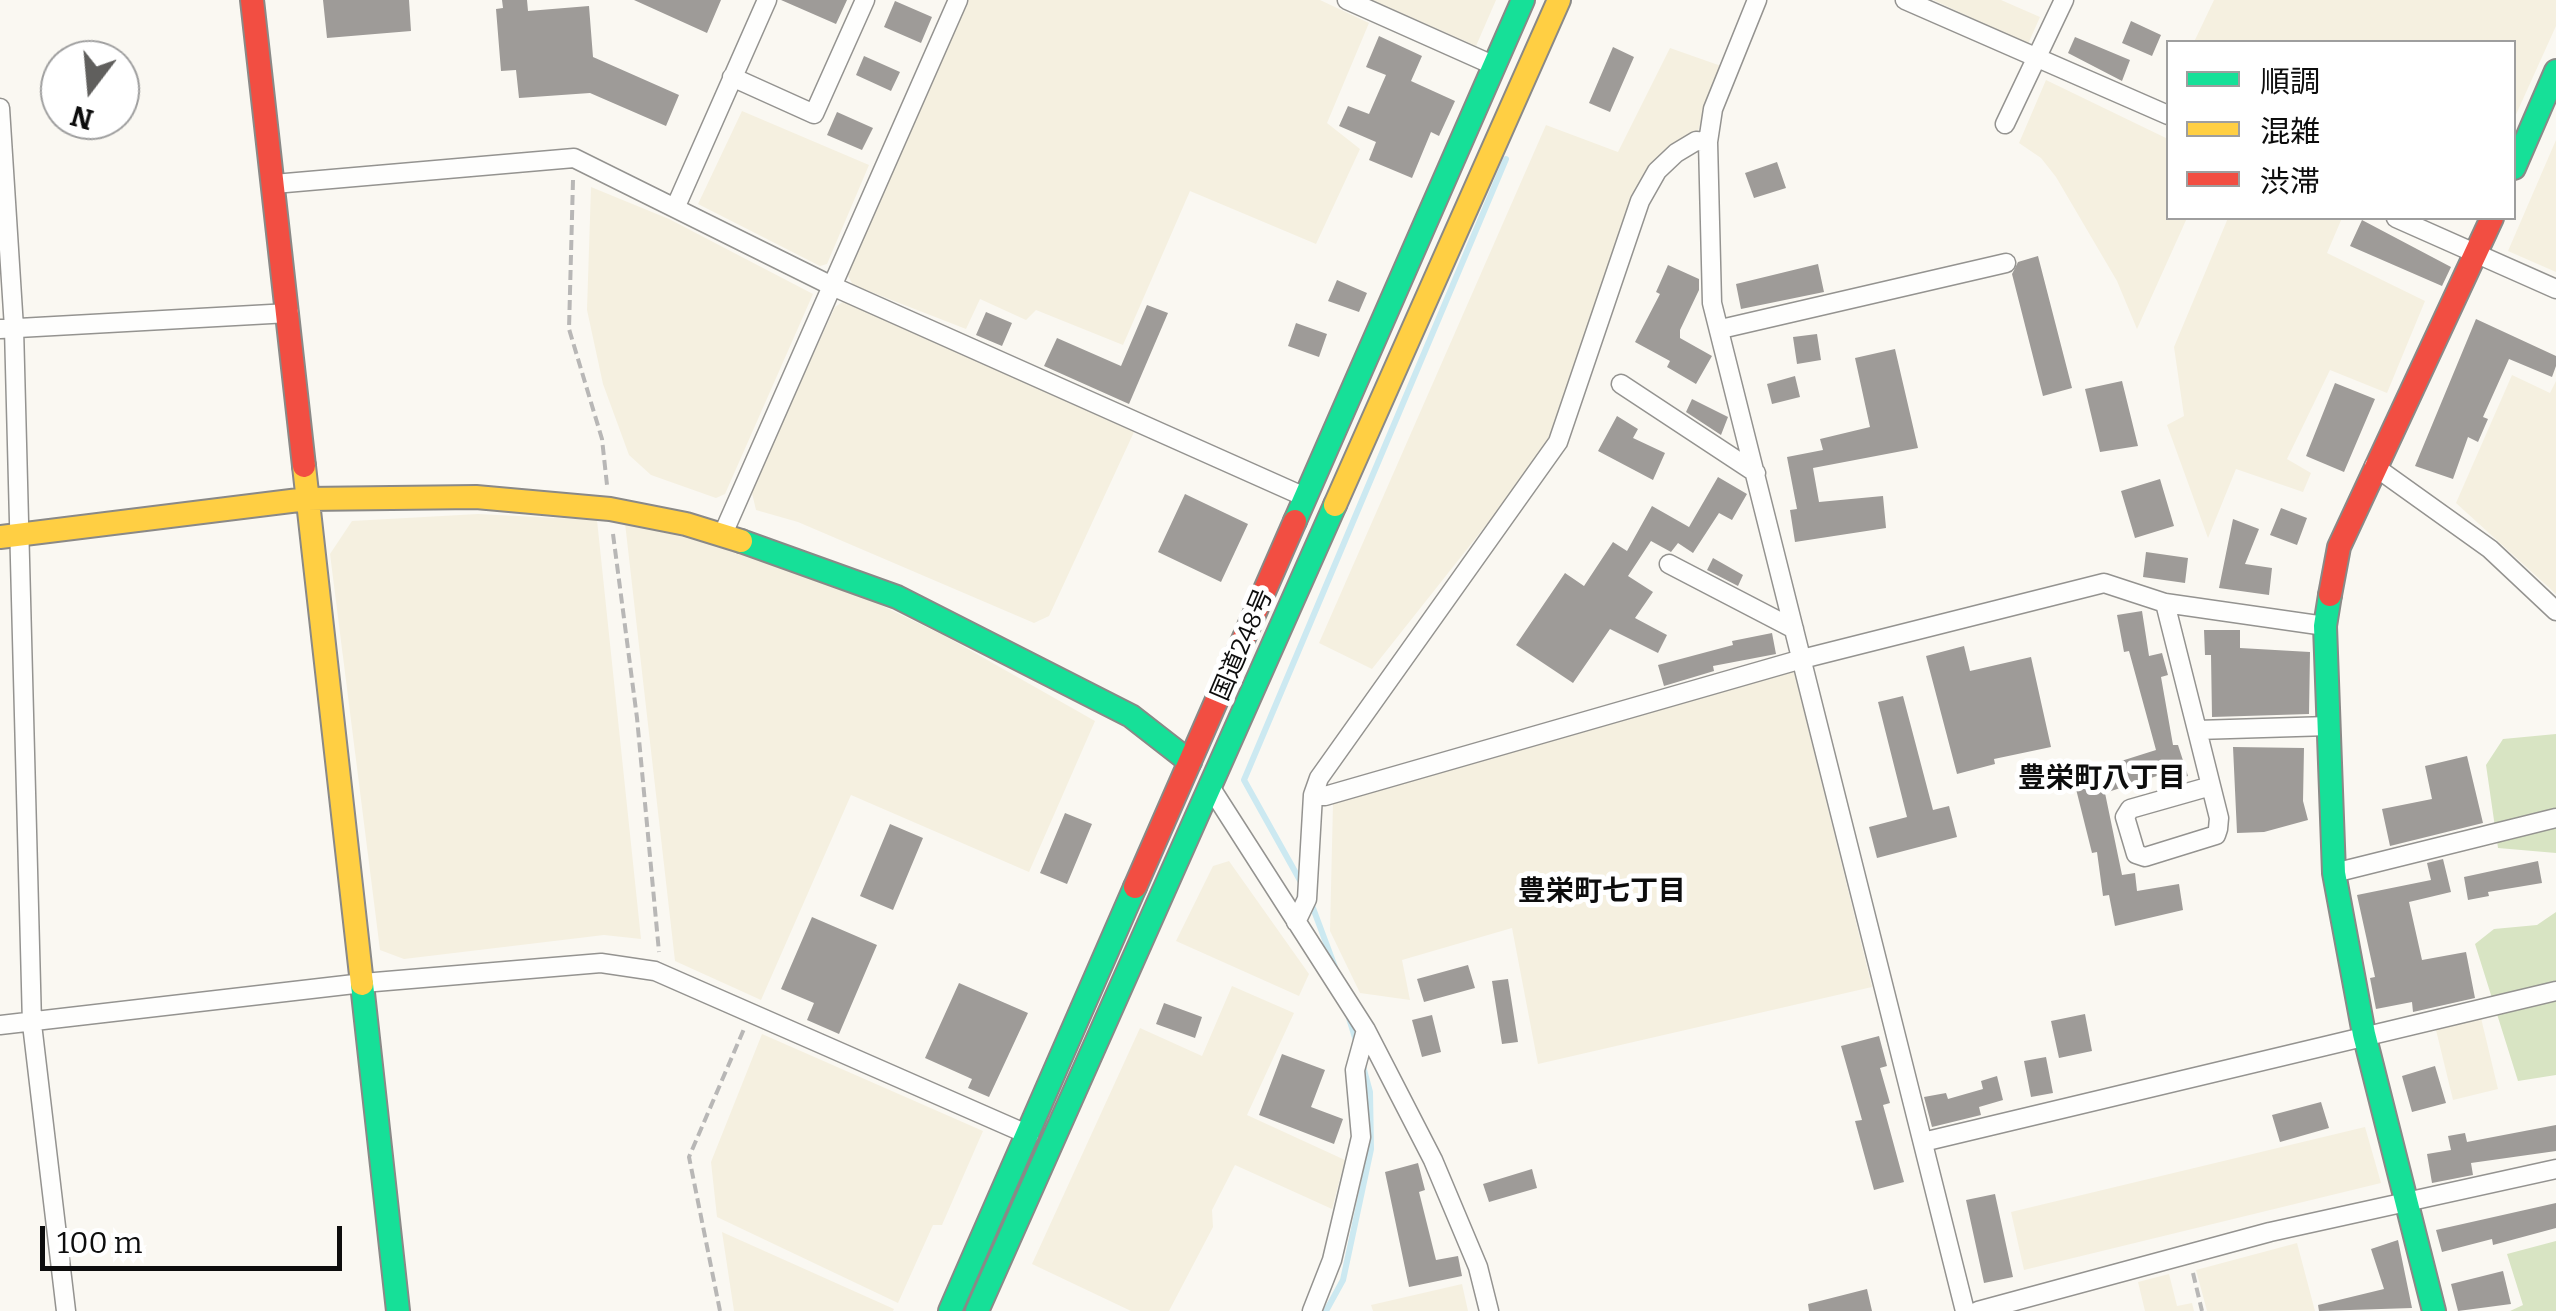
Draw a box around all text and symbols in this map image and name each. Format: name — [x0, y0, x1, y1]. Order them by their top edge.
north arrow — [40, 40, 140, 140]
legend — [2166, 40, 2516, 220]
text: 順調 — [2260, 64, 2320, 100]
text: N — [67, 99, 97, 136]
text: 混雑 — [2260, 114, 2320, 150]
text: 渋滞 — [2260, 164, 2320, 200]
street label: 国道248号 — [1206, 585, 1280, 705]
district label: 豊栄町八丁目 — [2018, 762, 2186, 796]
district label: 豊栄町七丁目 — [1518, 875, 1686, 909]
scale bar — [45, 1206, 348, 1268]
text: 100 m — [57, 1225, 142, 1261]

